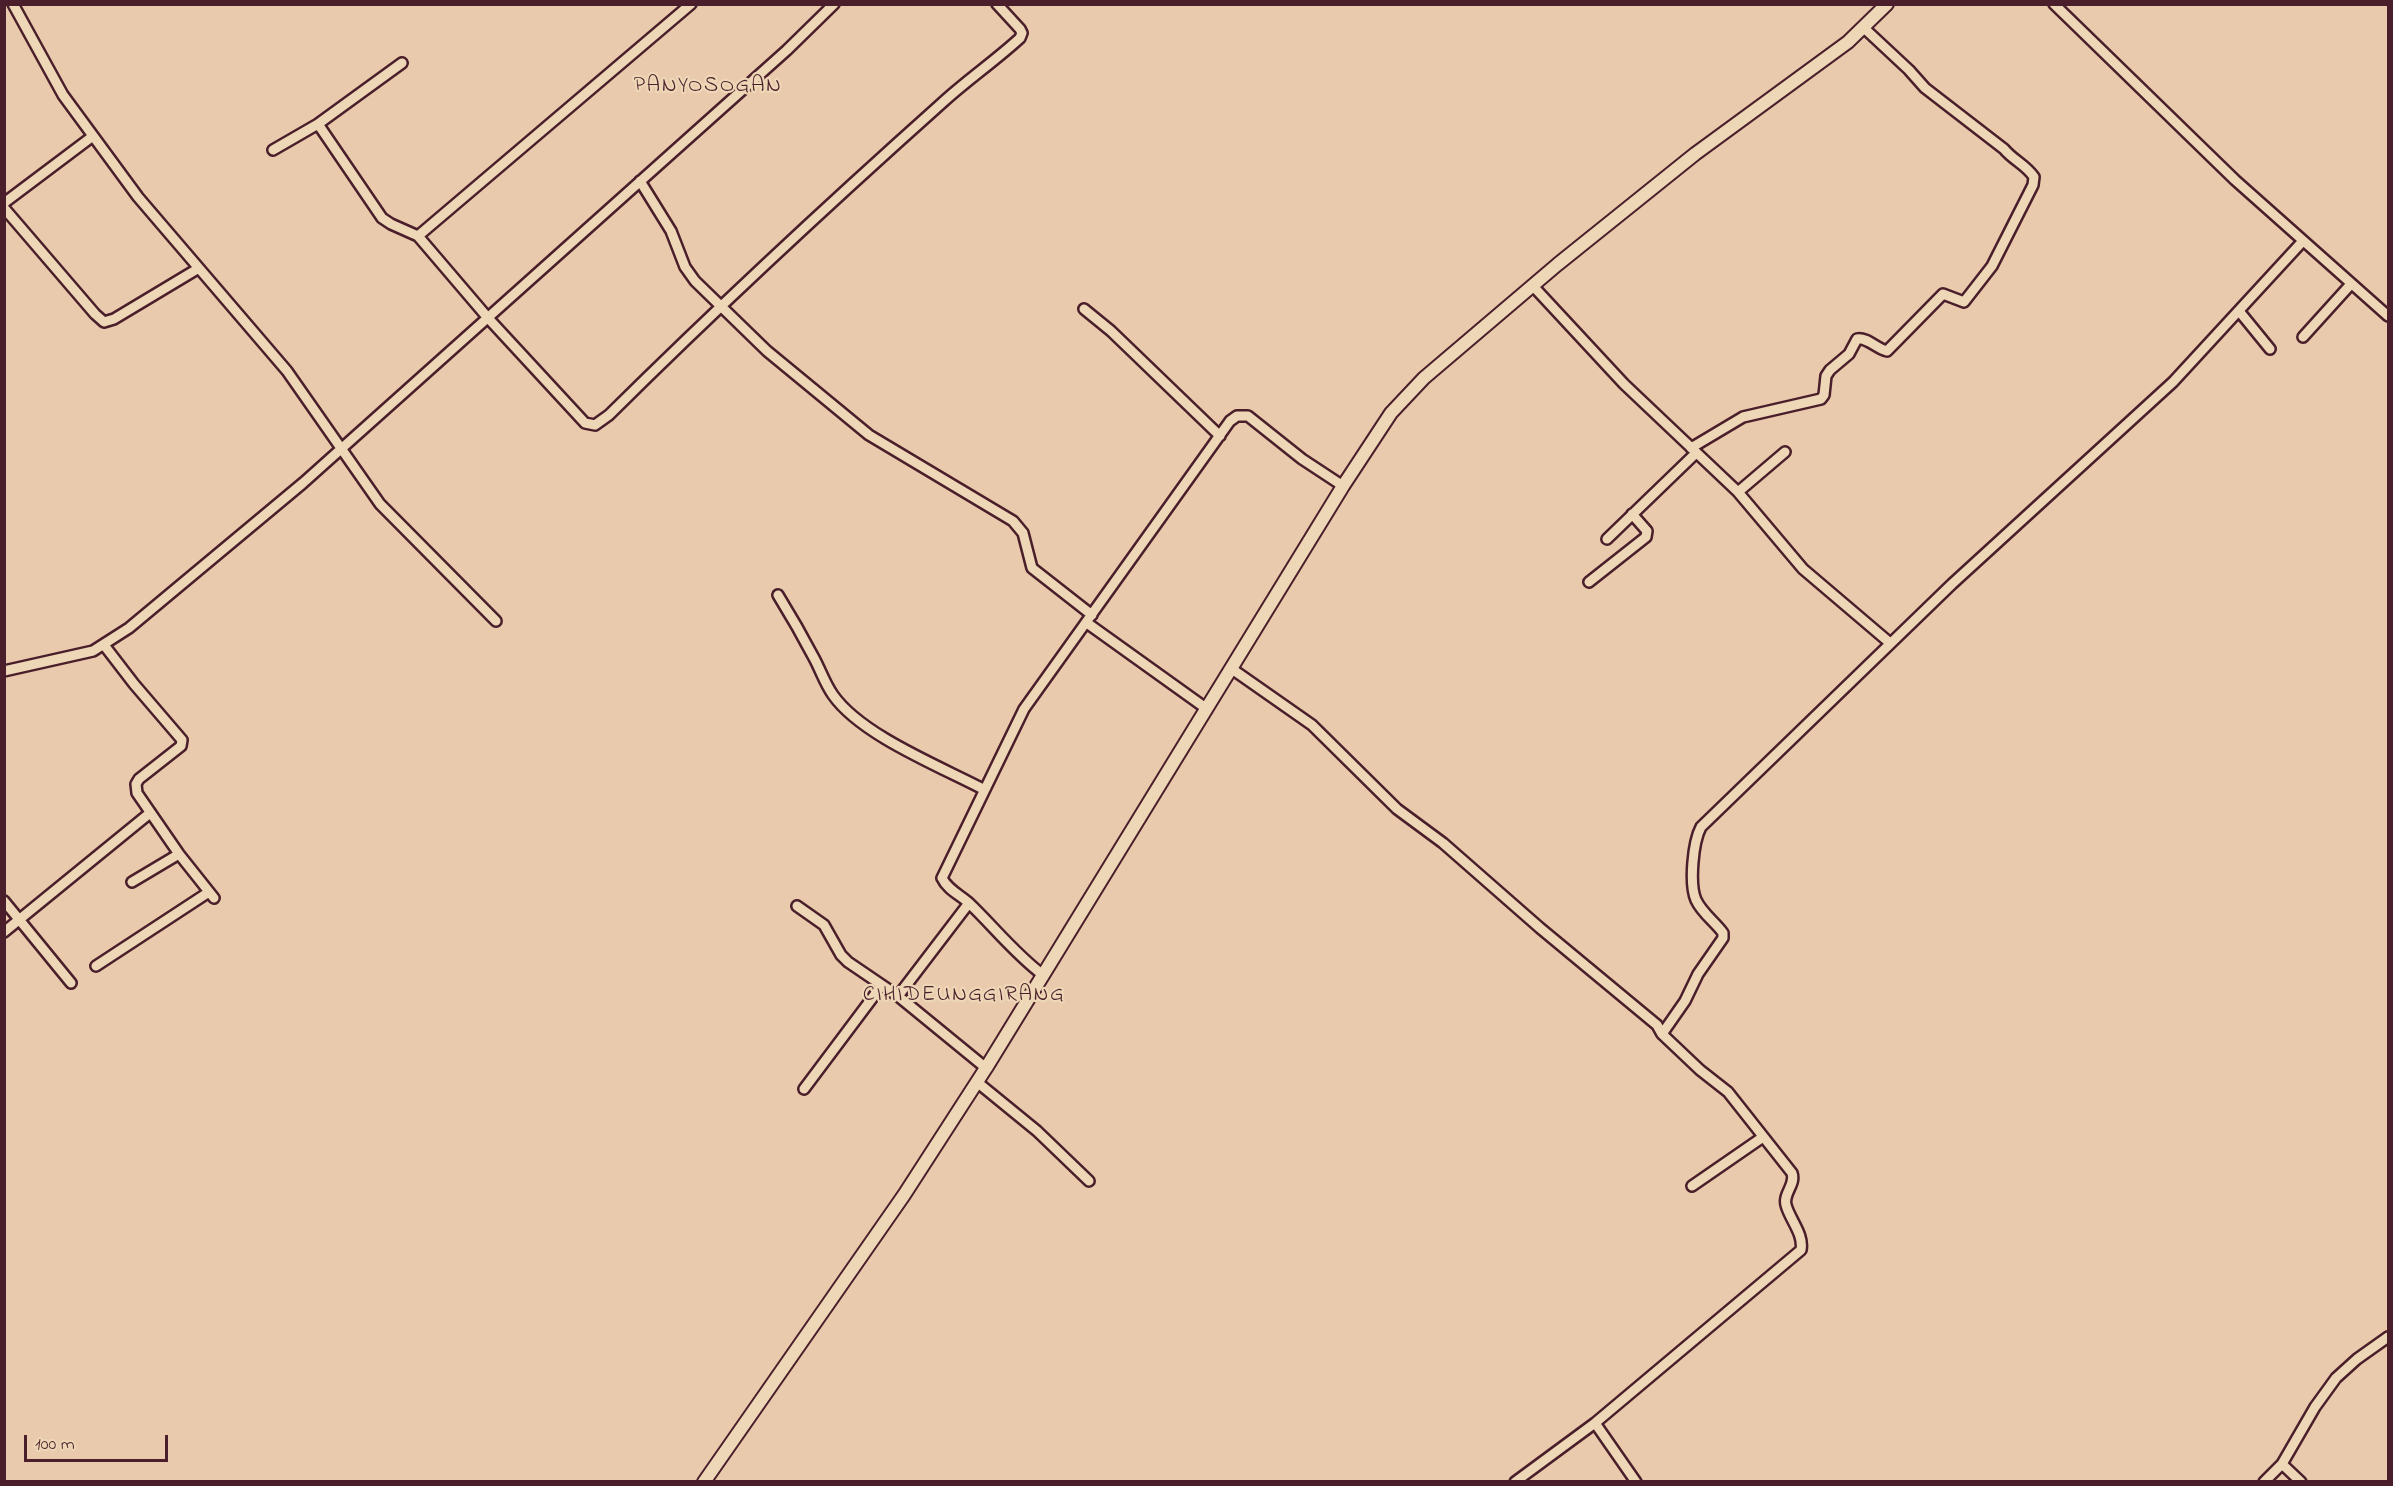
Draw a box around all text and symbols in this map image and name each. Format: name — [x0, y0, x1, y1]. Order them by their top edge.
district label: PANYOSOGAN — [634, 74, 782, 100]
district label: CIHIDEUNGGIRANG — [863, 983, 1065, 1009]
scale bar — [27, 1423, 171, 1461]
text: 100 m — [35, 1432, 75, 1458]

